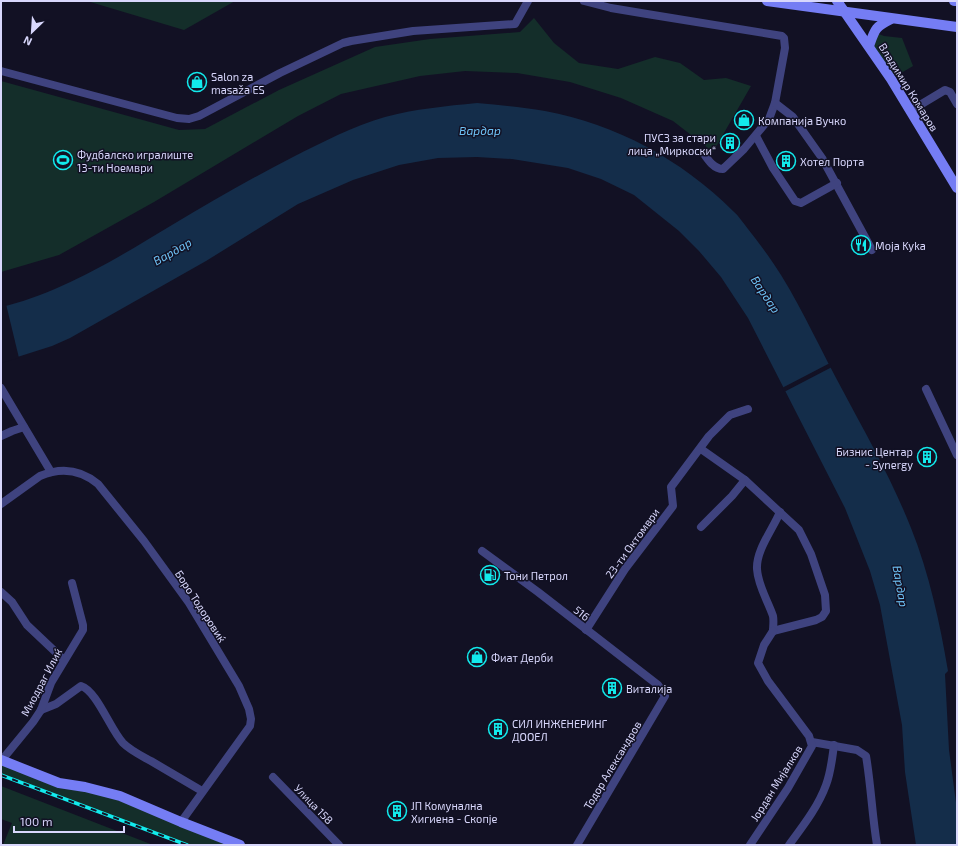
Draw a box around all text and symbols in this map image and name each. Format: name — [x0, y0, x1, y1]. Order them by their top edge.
north arrow — [12, 12, 52, 52]
text: N — [21, 34, 34, 49]
street label: Владимир Комаров — [877, 41, 941, 133]
place label: Salon za masaža ES — [211, 70, 265, 96]
shop icon: Salon za masaža ES — [186, 71, 208, 93]
shop icon: Компанија Вучко — [733, 109, 755, 131]
place label: Компанија Вучко — [758, 114, 846, 128]
water label: Вардар — [459, 123, 501, 137]
place label: ПУСЗ за стари лица „Миркоски“ — [628, 131, 716, 157]
building icon: ПУСЗ за стари лица „Миркоски“ — [719, 132, 741, 154]
place label: Фудбалско игралиште 13-ти Ноември — [77, 148, 193, 174]
sports icon: Фудбалско игралиште 13-ти Ноември — [52, 149, 74, 171]
building icon: Хотел Порта — [775, 150, 797, 172]
place label: Хотел Порта — [800, 155, 864, 168]
water label: Вардар — [150, 234, 194, 268]
restaurant icon: Moja Kyka — [850, 234, 872, 256]
place label: Moja Kyka — [875, 239, 926, 253]
water label: Вардар — [748, 273, 784, 315]
place label: Бизнис Центар - Synergy — [836, 445, 913, 471]
building icon: Бизнис Центар - Synergy — [916, 446, 938, 468]
street label: 23-ти Октомври — [602, 506, 662, 580]
fuel station icon: Тони Петрол — [479, 564, 501, 586]
water label: Вардар — [890, 564, 912, 608]
street label: Боро Тодоровиќ — [173, 568, 229, 644]
place label: Тони Петрол — [504, 569, 568, 582]
street label: 516 — [571, 603, 593, 623]
street label: Миодраг Илиќ — [18, 646, 64, 718]
shop icon: Фиат Дерби — [466, 646, 488, 668]
place label: Фиат Дерби — [491, 651, 553, 664]
building icon: Виталија — [601, 677, 623, 699]
place label: Виталија — [626, 682, 672, 696]
place label: СИЛ ИНЖЕНЕРИНГ ДООЕЛ — [512, 717, 608, 743]
building icon: СИЛ ИНЖЕНЕРИНГ ДООЕЛ — [487, 718, 509, 740]
street label: Тодор Александров — [580, 718, 644, 812]
street label: Јордан Мијалков — [747, 743, 805, 824]
street label: Улица 158 — [292, 781, 336, 827]
place label: ЈП Комунална Хигиена - Скопје — [411, 799, 497, 826]
building icon: ЈП Комунална Хигиена - Скопје — [386, 800, 408, 822]
scale bar — [14, 808, 124, 834]
text: 100 m — [20, 814, 52, 828]

